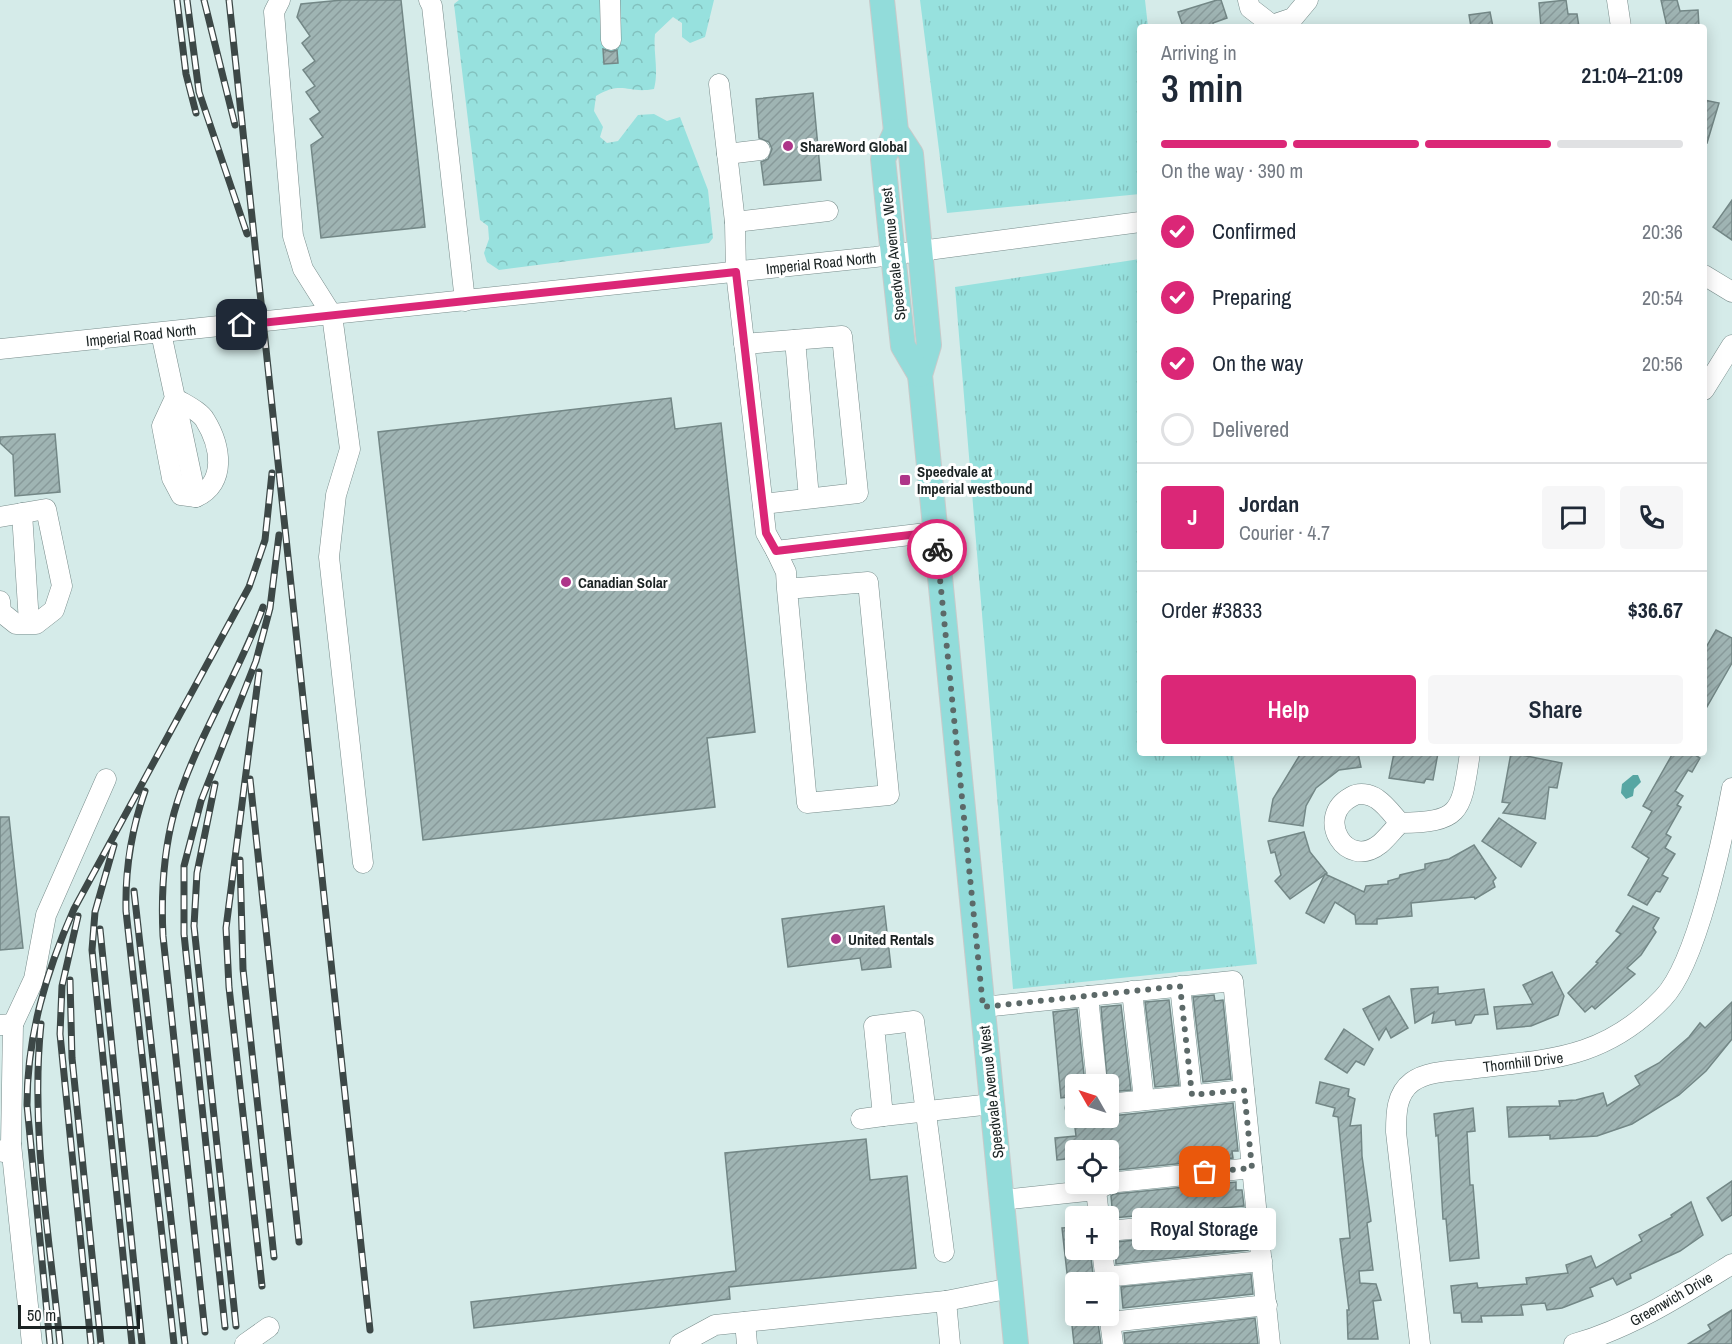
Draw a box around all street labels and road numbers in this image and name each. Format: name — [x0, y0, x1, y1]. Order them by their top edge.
street label: Speedvale Avenue West — [876, 186, 910, 322]
street label: Imperial Road North — [765, 247, 877, 279]
street label: Imperial Road North — [85, 319, 197, 351]
street label: Speedvale Avenue West — [974, 1024, 1008, 1160]
street label: Thornhill Drive — [1482, 1047, 1564, 1077]
street label: Greenwich Drive — [1626, 1267, 1716, 1331]

